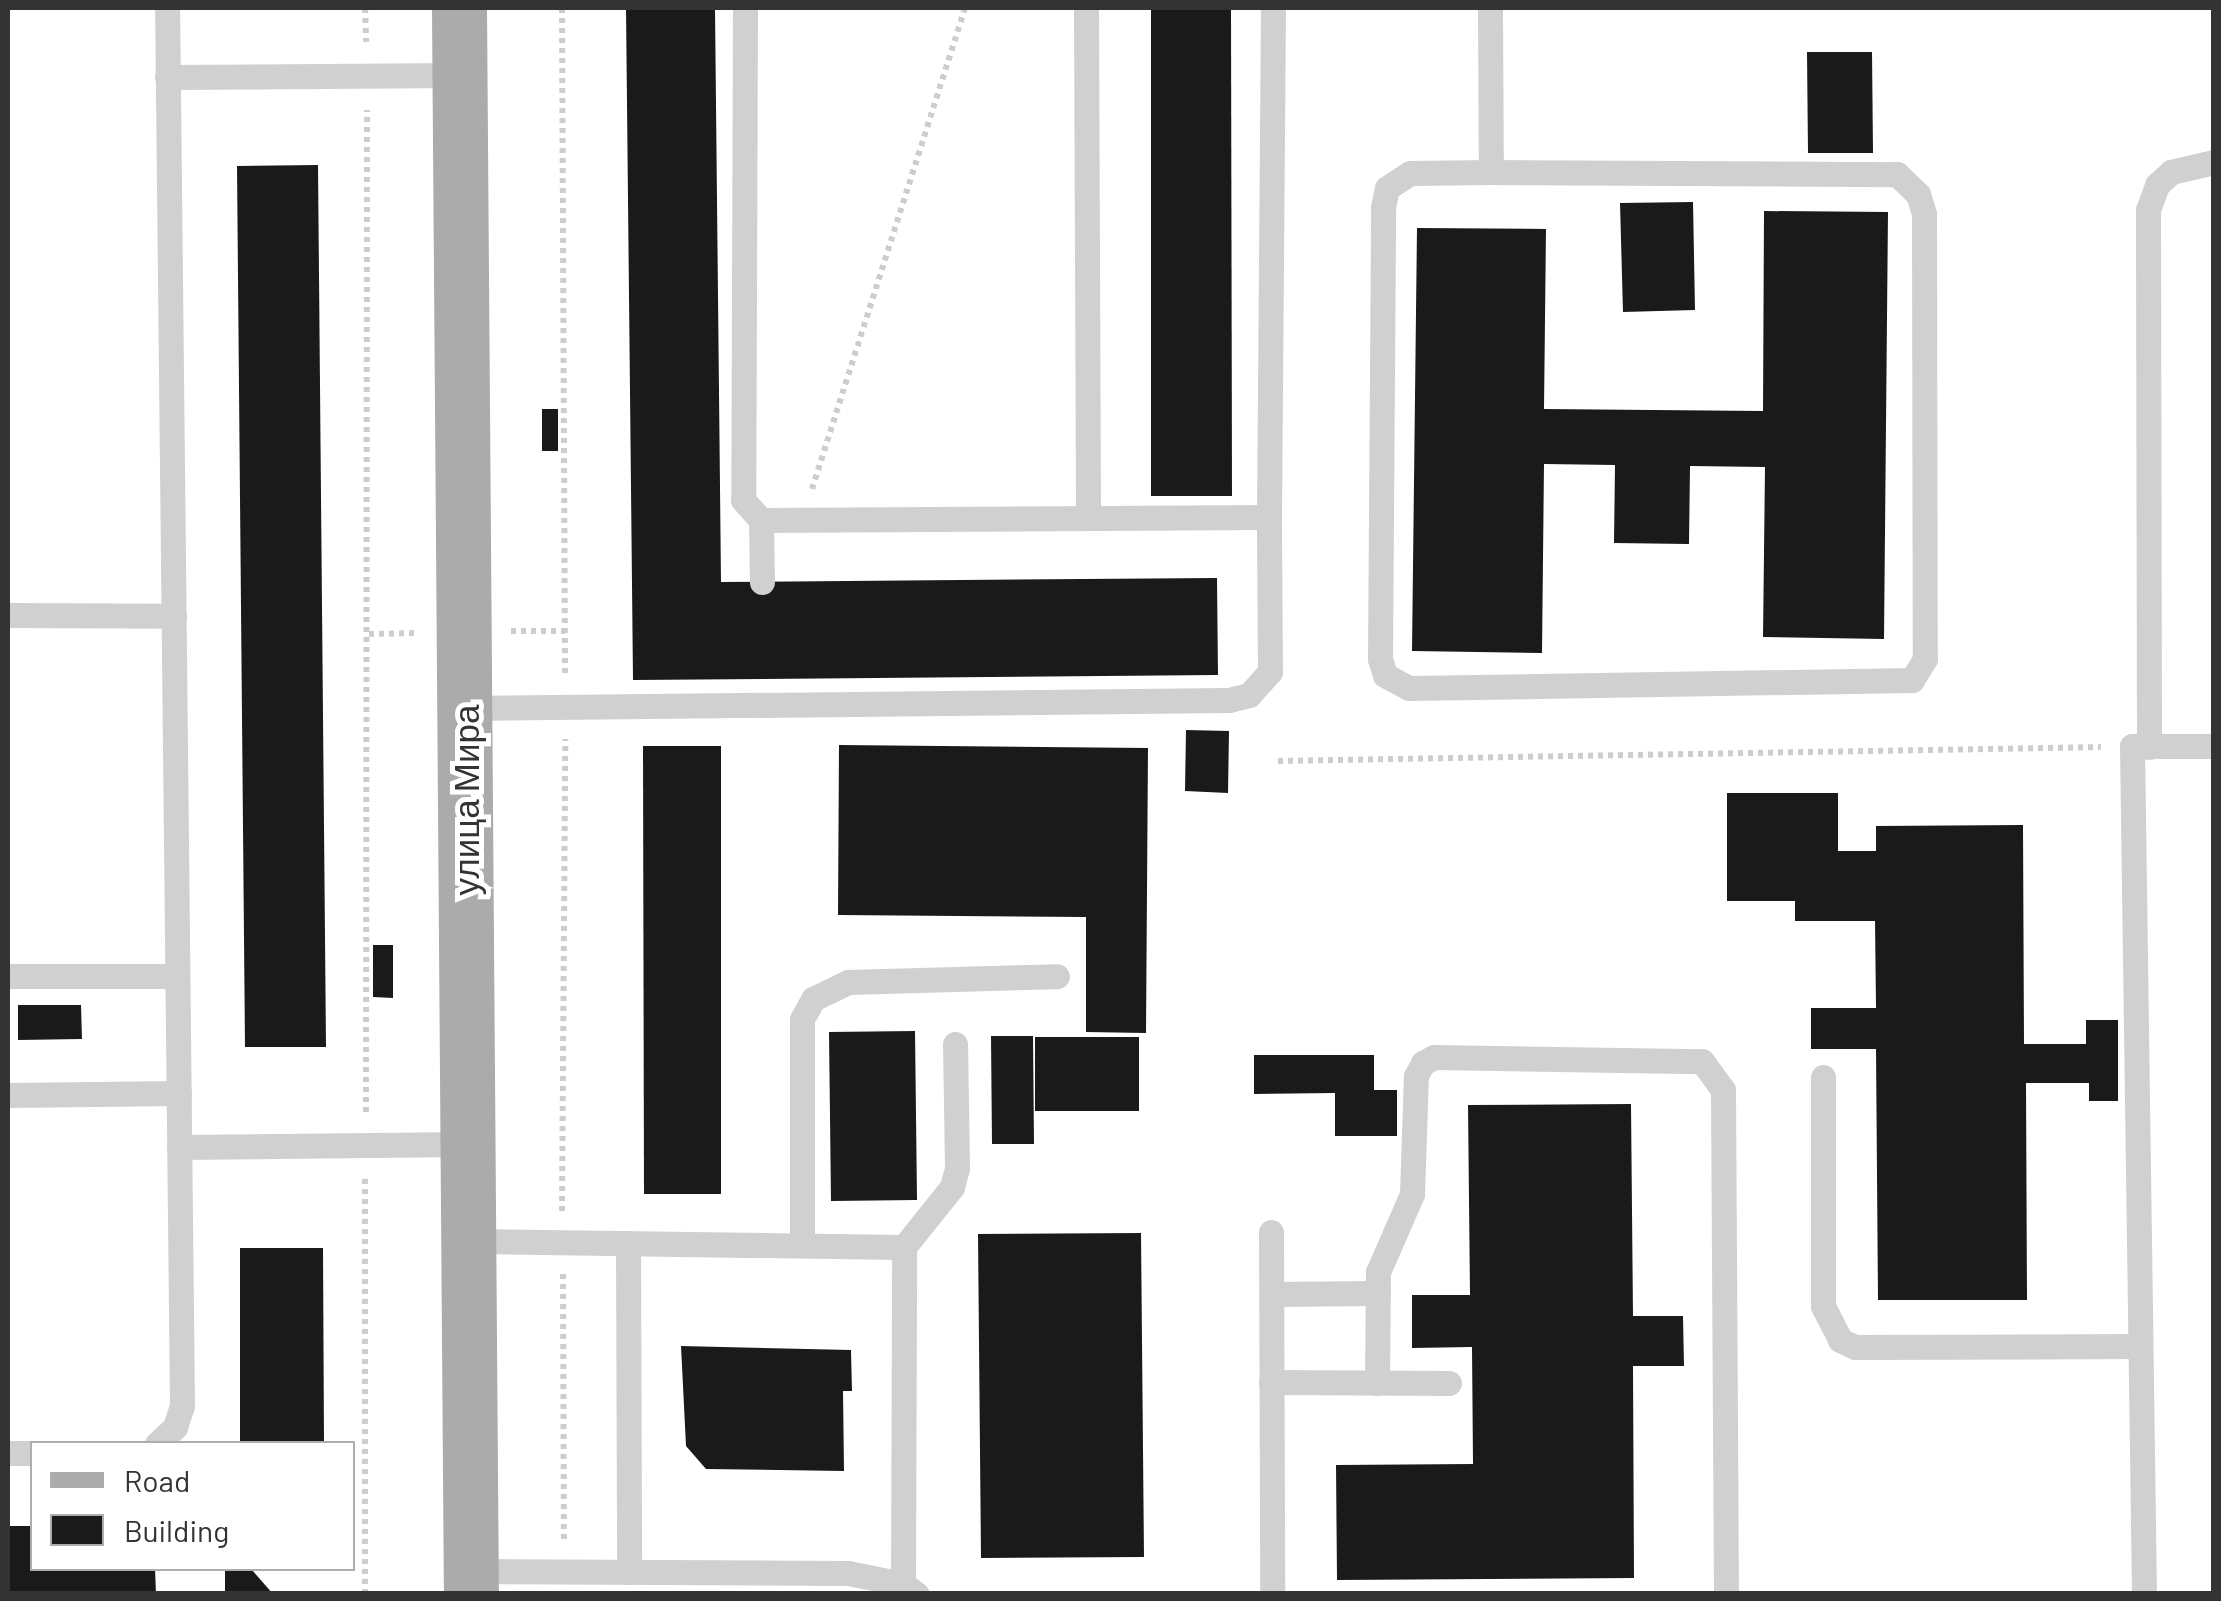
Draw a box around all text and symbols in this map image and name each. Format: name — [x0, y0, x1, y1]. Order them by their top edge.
street label: улица Мира — [444, 705, 486, 895]
legend — [30, 1441, 355, 1571]
text: Road — [124, 1462, 190, 1498]
text: Building — [124, 1512, 229, 1548]

